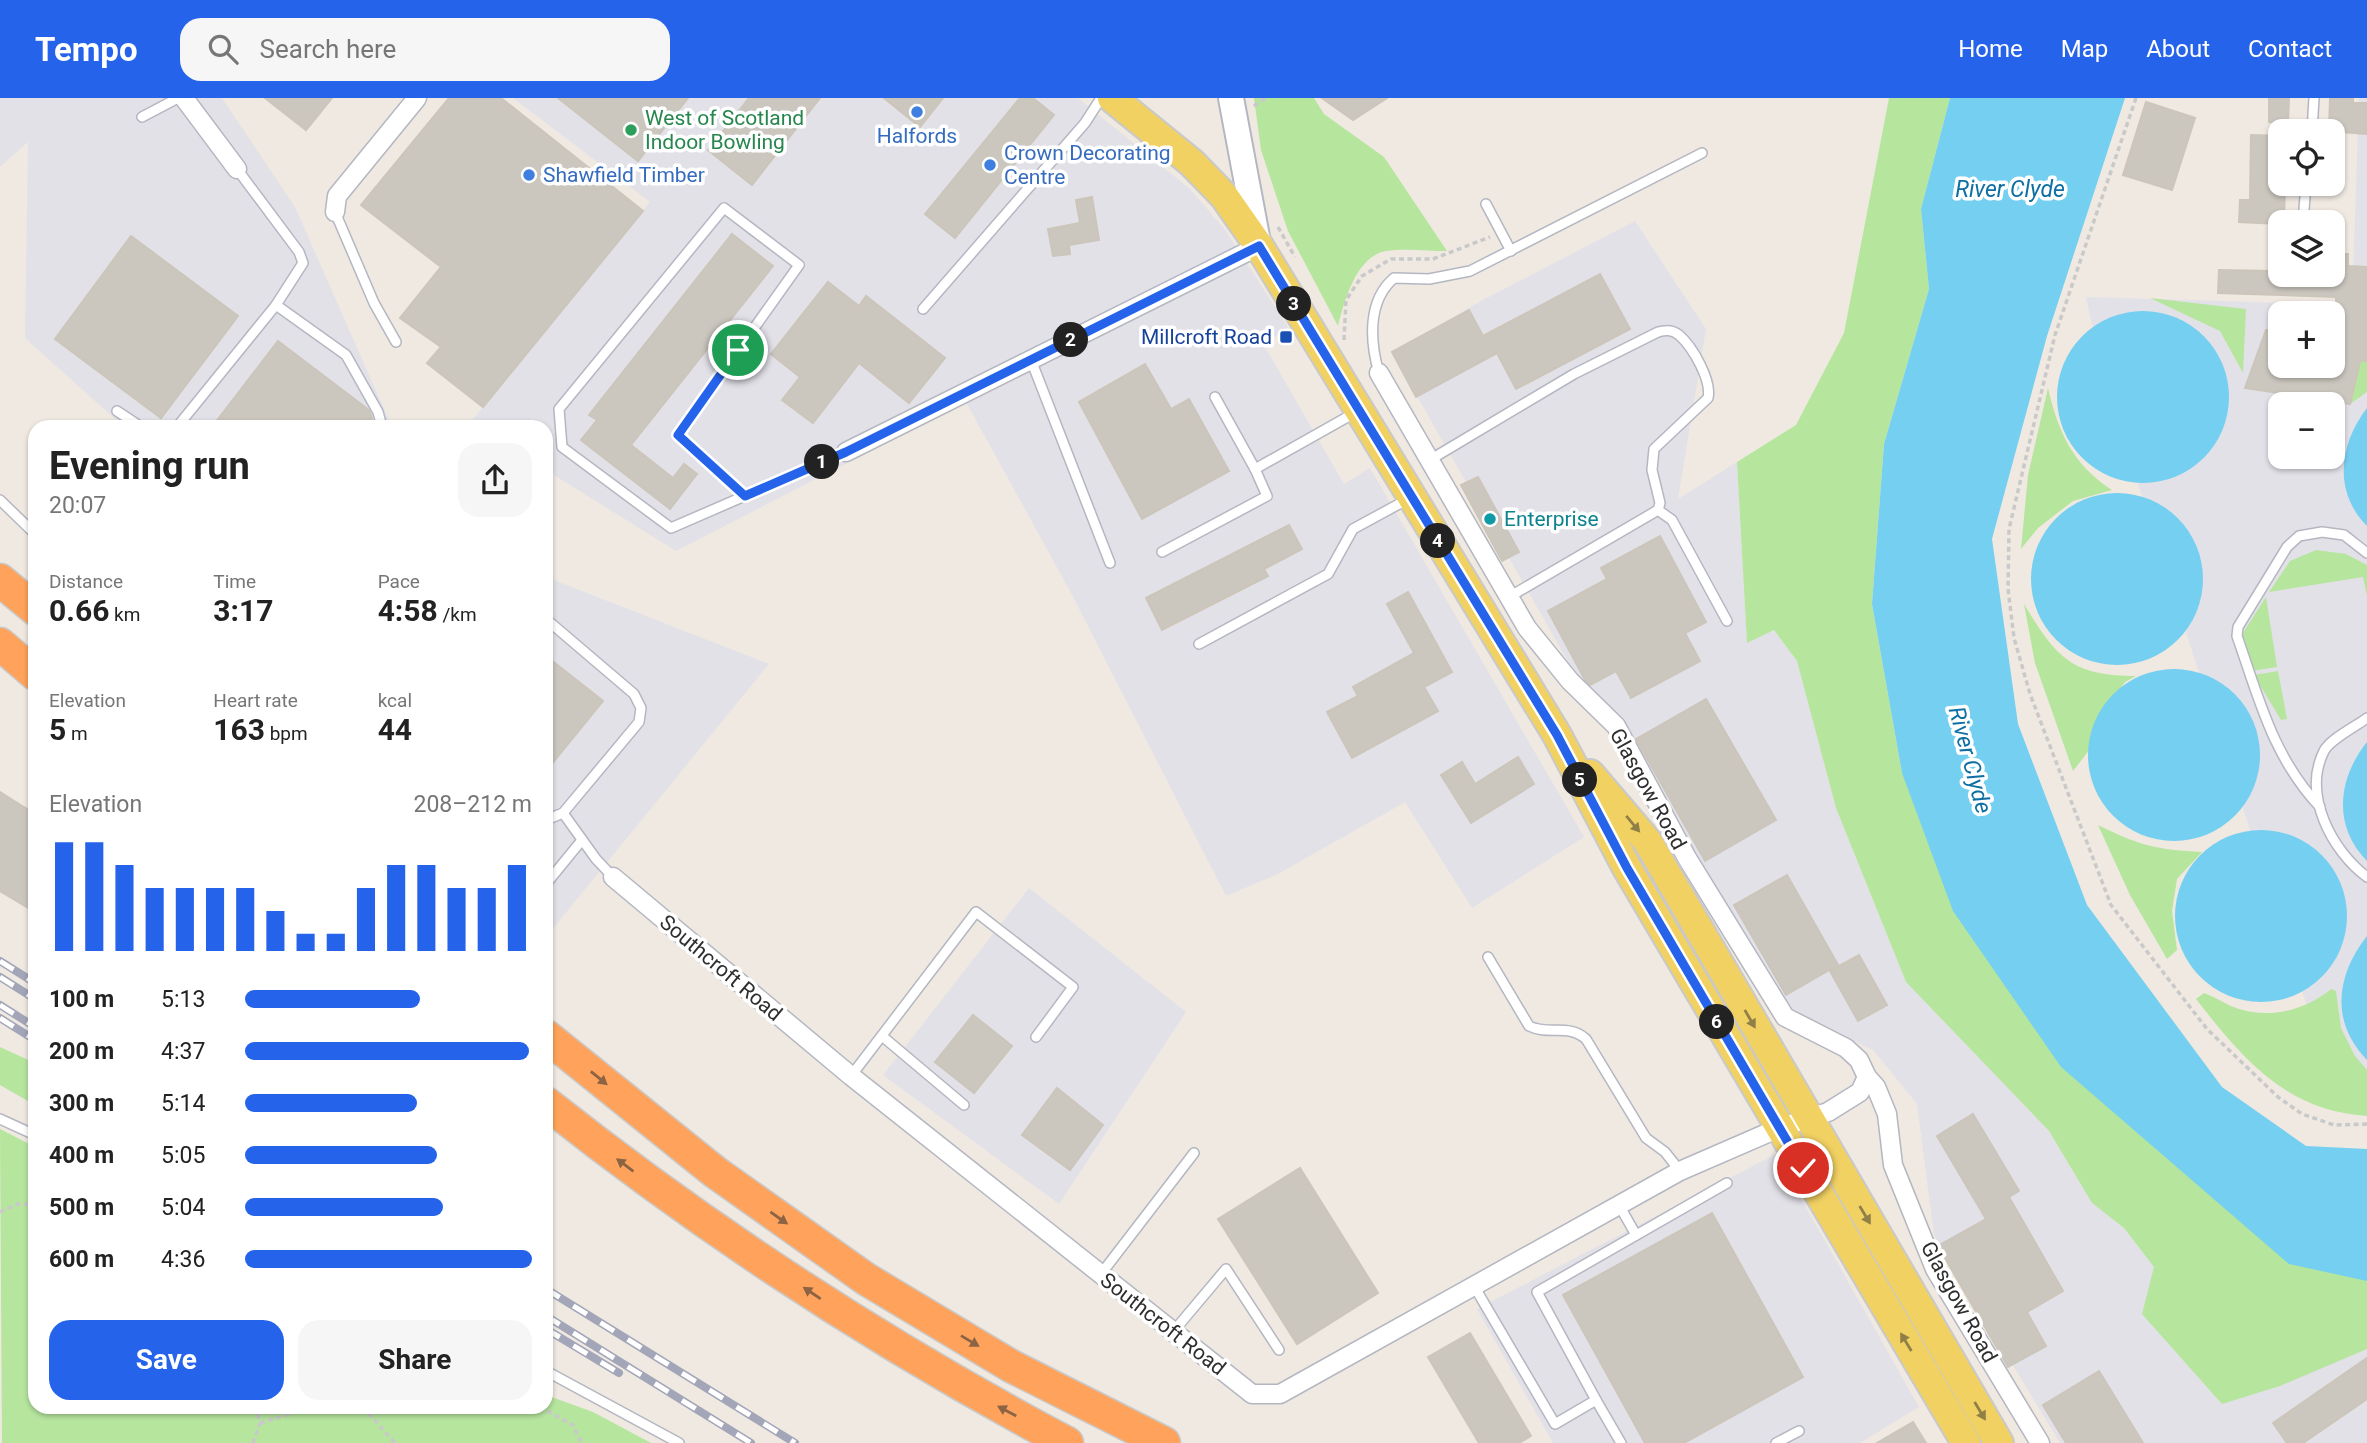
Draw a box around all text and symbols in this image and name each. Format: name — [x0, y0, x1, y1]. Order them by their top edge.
search box — [180, 18, 670, 81]
text: Tempo — [35, 30, 138, 69]
icon: search — [204, 30, 242, 68]
text: Search here — [260, 34, 396, 64]
text: Home — [1958, 35, 2023, 63]
text: Map — [2061, 35, 2108, 63]
text: About — [2146, 35, 2210, 63]
text: Contact — [2248, 35, 2332, 63]
marker: Halfords — [909, 104, 925, 120]
place label: West of Scotland Indoor Bowling — [645, 106, 804, 154]
map controls — [2268, 119, 2345, 469]
button: locate — [2268, 119, 2345, 196]
marker: West of Scotland Indoor Bowling — [623, 122, 639, 138]
place label: Halfords — [877, 124, 957, 148]
place label: Crown Decorating Centre — [1004, 141, 1171, 189]
marker: Crown Decorating Centre — [982, 157, 998, 173]
place label: Shawfield Timber — [543, 163, 705, 187]
marker: Shawfield Timber — [521, 167, 537, 183]
water label: River Clyde — [1955, 176, 2065, 203]
button: layers — [2268, 210, 2345, 287]
pin: 3 — [1276, 286, 1312, 322]
text: 3 — [1288, 292, 1299, 315]
button: + — [2268, 301, 2345, 378]
pin — [708, 320, 768, 380]
pin: 2 — [1054, 322, 1088, 358]
place label: Millcroft Road — [1141, 325, 1272, 349]
text: 2 — [1065, 328, 1076, 351]
marker: Millcroft Road — [1278, 329, 1294, 345]
icon: arrive — [719, 331, 757, 369]
button: − — [2268, 392, 2345, 469]
button: share — [458, 443, 532, 517]
text: Evening run — [49, 444, 250, 488]
pin: 1 — [804, 444, 840, 480]
text: 1 — [816, 450, 827, 473]
text: 20:07 — [49, 492, 106, 519]
place label: Enterprise — [1504, 507, 1599, 531]
marker: Enterprise — [1482, 511, 1498, 527]
pin: 4 — [1420, 524, 1456, 558]
text: 4 — [1432, 529, 1443, 552]
text: Distance — [49, 570, 123, 593]
text: Time — [213, 570, 256, 593]
text: Pace — [378, 570, 420, 593]
text: 0.66 — [49, 593, 109, 628]
text: 3:17 — [213, 593, 273, 628]
text: 4:58 — [378, 593, 438, 628]
text: km — [109, 603, 140, 626]
text: /km — [438, 603, 477, 626]
text: Elevation — [49, 689, 126, 712]
text: Heart rate — [213, 689, 298, 712]
text: kcal — [378, 689, 412, 712]
water label: River Clyde — [1943, 704, 1997, 817]
text: 5 — [49, 712, 66, 747]
text: 163 — [213, 712, 265, 747]
text: 44 — [378, 712, 412, 747]
text: m — [66, 722, 88, 745]
text: bpm — [265, 722, 308, 745]
street label: Glasgow Road — [1605, 724, 1691, 854]
pin: 5 — [1562, 762, 1598, 798]
text: 5 — [1574, 768, 1585, 791]
text: Elevation — [49, 791, 142, 818]
text: 208–212 m — [413, 791, 532, 818]
one-way arrow — [1625, 816, 1640, 833]
street label: Southcroft Road — [655, 910, 787, 1026]
text: 100 m — [49, 986, 114, 1013]
text: 5:13 — [161, 986, 205, 1013]
pin: 6 — [1700, 1004, 1734, 1040]
one-way arrow — [1744, 1009, 1756, 1028]
text: 6 — [1711, 1010, 1722, 1033]
text: 200 m — [49, 1038, 114, 1065]
text: 4:37 — [161, 1038, 205, 1065]
one-way arrow — [590, 1071, 608, 1086]
text: 300 m — [49, 1090, 114, 1117]
text: 5:14 — [161, 1090, 205, 1117]
pin — [1773, 1138, 1833, 1198]
text: 400 m — [49, 1142, 114, 1169]
text: 5:05 — [161, 1142, 205, 1169]
icon: check — [1784, 1149, 1822, 1187]
one-way arrow — [616, 1157, 634, 1172]
text: 500 m — [49, 1194, 114, 1221]
text: 5:04 — [161, 1194, 205, 1221]
one-way arrow — [1858, 1206, 1871, 1225]
one-way arrow — [770, 1210, 788, 1224]
street label: Glasgow Road — [1916, 1237, 2002, 1367]
text: 600 m — [49, 1246, 114, 1273]
text: 4:36 — [161, 1246, 205, 1273]
street label: Southcroft Road — [1096, 1268, 1230, 1380]
one-way arrow — [803, 1286, 821, 1300]
button: Save — [49, 1320, 284, 1400]
button: Share — [298, 1320, 532, 1400]
one-way arrow — [1900, 1333, 1913, 1352]
one-way arrow — [960, 1335, 979, 1347]
one-way arrow — [1974, 1402, 1987, 1421]
one-way arrow — [997, 1405, 1017, 1417]

